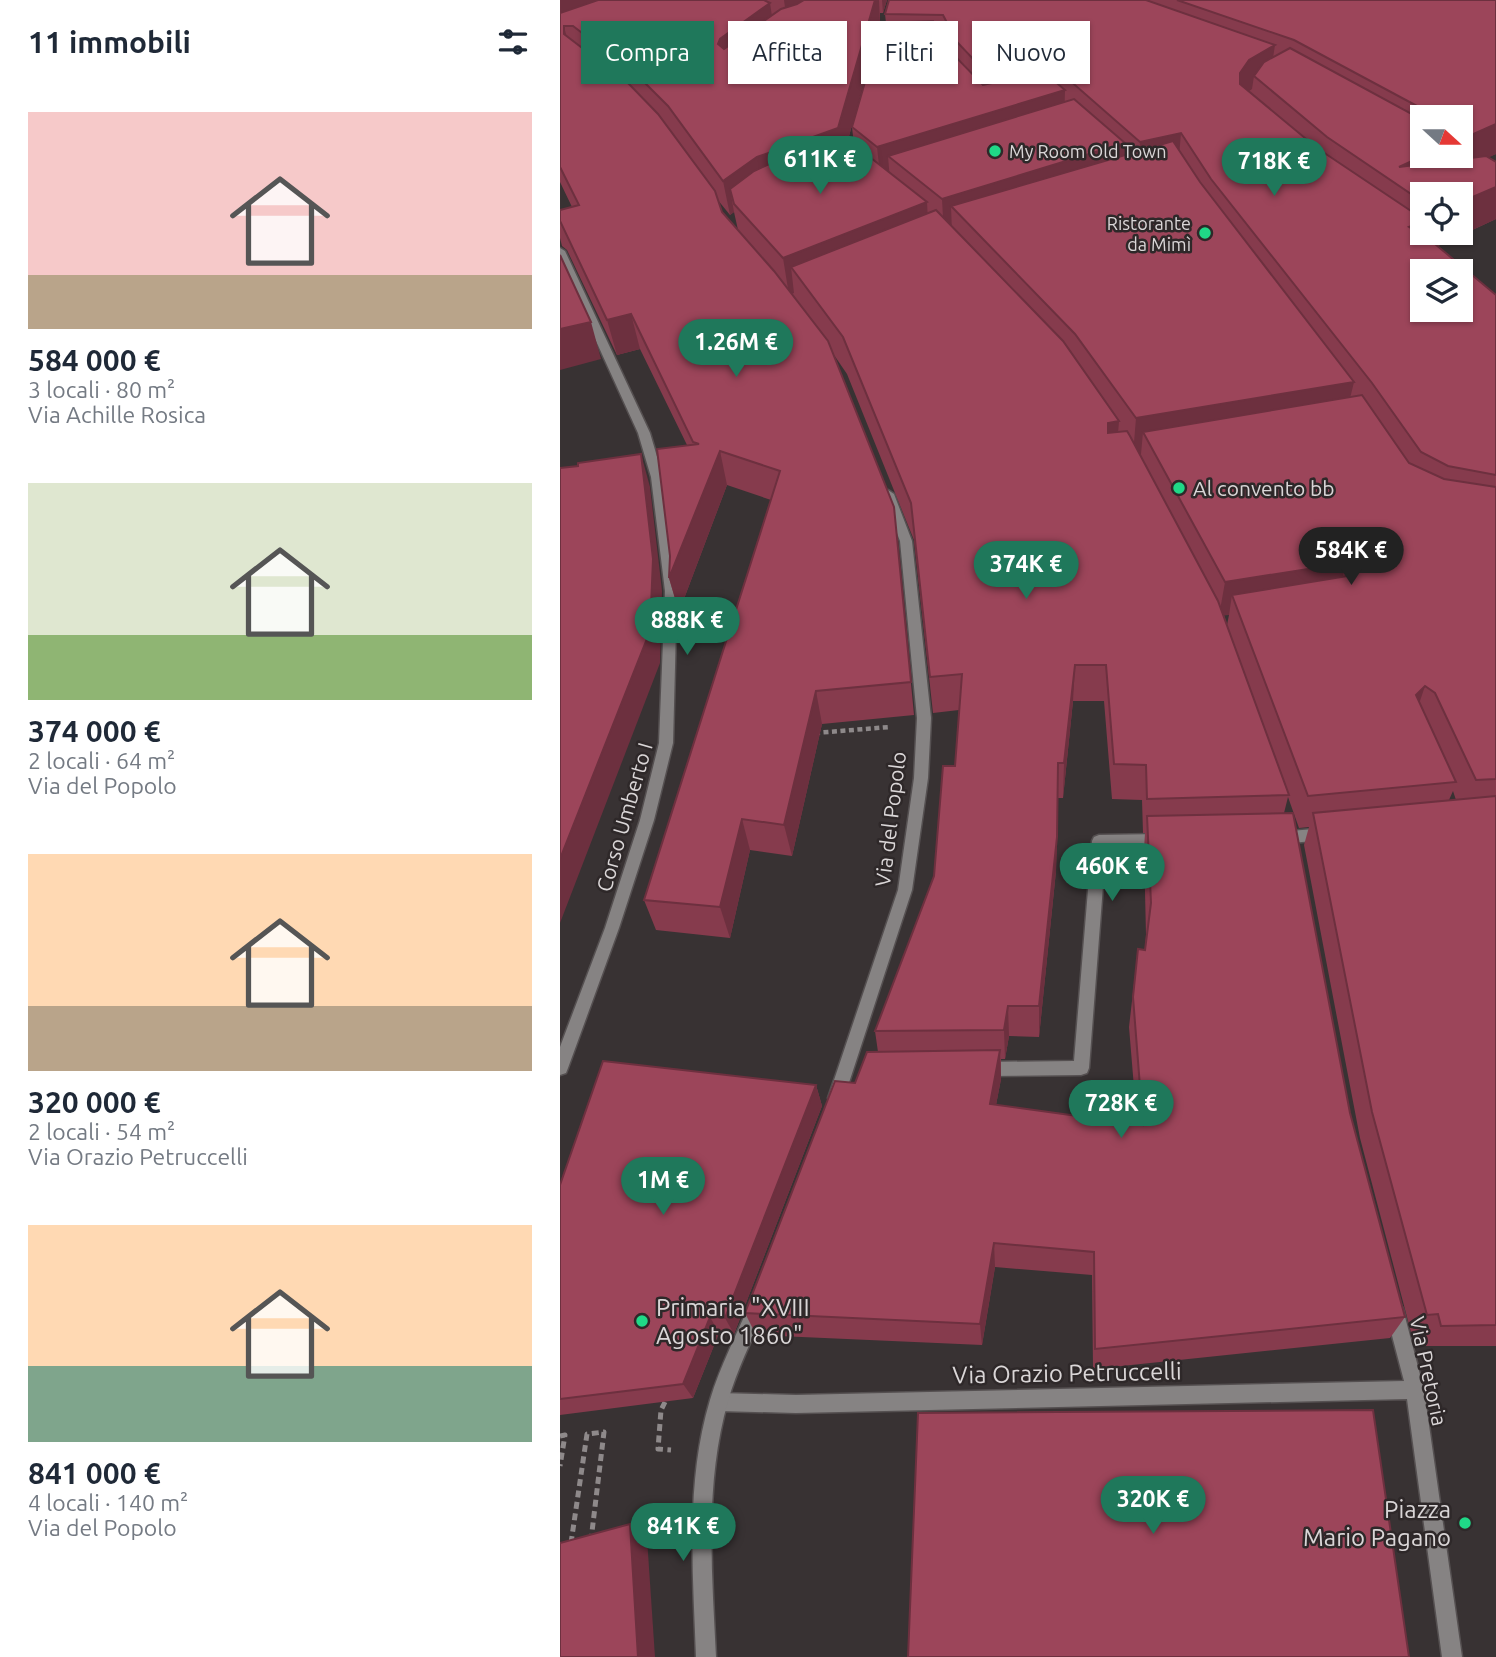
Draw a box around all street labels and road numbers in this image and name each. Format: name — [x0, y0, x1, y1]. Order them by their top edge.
street label: Corso Umberto I — [591, 740, 657, 894]
street label: Via del Popolo — [870, 750, 910, 888]
street label: Via Pretoria — [1406, 1314, 1452, 1428]
street label: Via Orazio Petruccelli — [952, 1358, 1182, 1388]

